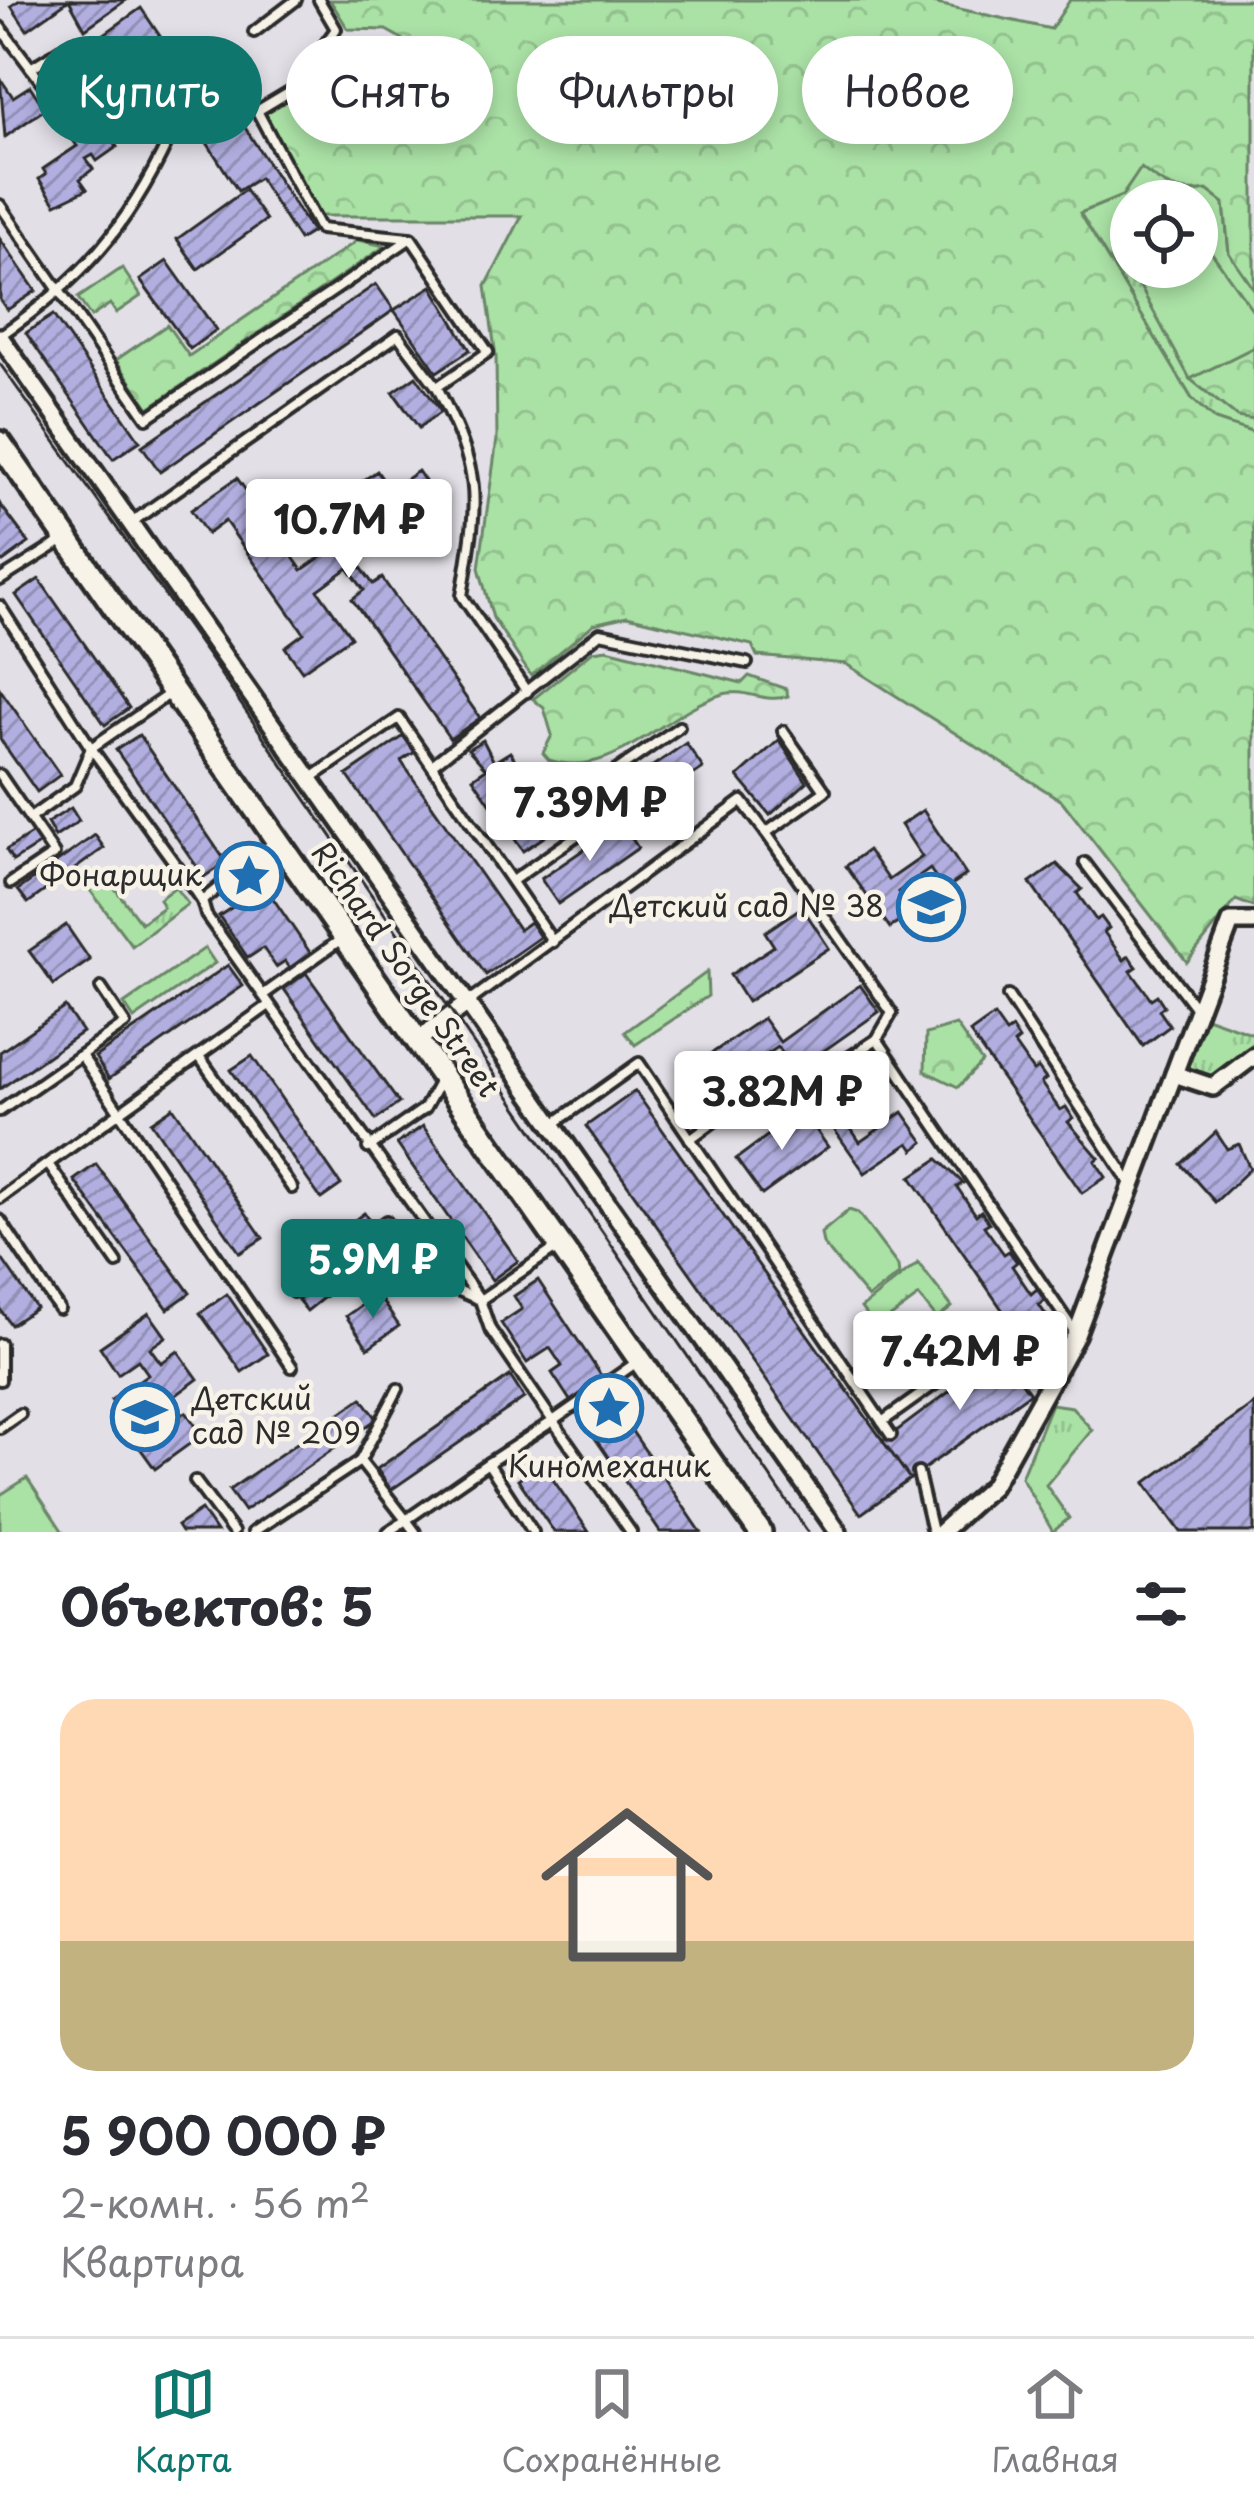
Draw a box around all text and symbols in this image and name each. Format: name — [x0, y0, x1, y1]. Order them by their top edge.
chip: Купить — [36, 36, 262, 144]
chip: Снять — [286, 36, 493, 144]
chip: Фильтры — [517, 36, 778, 144]
chip: Новое — [802, 36, 1013, 144]
map controls — [1110, 180, 1218, 288]
button: locate — [1110, 180, 1218, 288]
pin: 10.7M ₽ — [238, 479, 460, 581]
text: 10.7M ₽ — [273, 488, 425, 547]
pin: 7.39M ₽ — [479, 762, 701, 864]
text: 7.39M ₽ — [513, 771, 667, 830]
street label: Richard Sorge Street — [302, 832, 512, 1105]
place icon: Фонарщик — [214, 841, 284, 911]
place label: Фонарщик — [40, 851, 202, 896]
school or university icon: Детский сад № 38 — [896, 872, 966, 942]
place label: Детский сад № 38 — [609, 882, 884, 927]
pin: 3.82M ₽ — [671, 1051, 893, 1153]
text: 3.82M ₽ — [701, 1060, 863, 1119]
pin: 5.9M ₽ — [275, 1219, 471, 1321]
text: 5.9M ₽ — [308, 1228, 438, 1287]
pin: 7.42M ₽ — [849, 1311, 1071, 1413]
text: 7.42M ₽ — [880, 1320, 1040, 1379]
place icon: Киномеханик — [574, 1373, 644, 1443]
place label: Детский сад № 209 — [191, 1375, 361, 1454]
school or university icon: Детский сад № 209 — [110, 1382, 180, 1452]
place label: Киномеханик — [507, 1442, 711, 1487]
text: Объектов: 5 — [60, 1566, 374, 1643]
icon: filters — [1128, 1571, 1194, 1637]
icon: home — [519, 1777, 735, 1993]
text: 5 900 000 ₽ — [60, 2095, 386, 2172]
text: 2-комн. · 56 m² — [60, 2172, 370, 2231]
text: Квартира — [60, 2231, 244, 2290]
tab: Карта — [135, 2361, 232, 2483]
tab: Сохранённые — [501, 2361, 722, 2483]
tab: Главная — [991, 2361, 1119, 2483]

